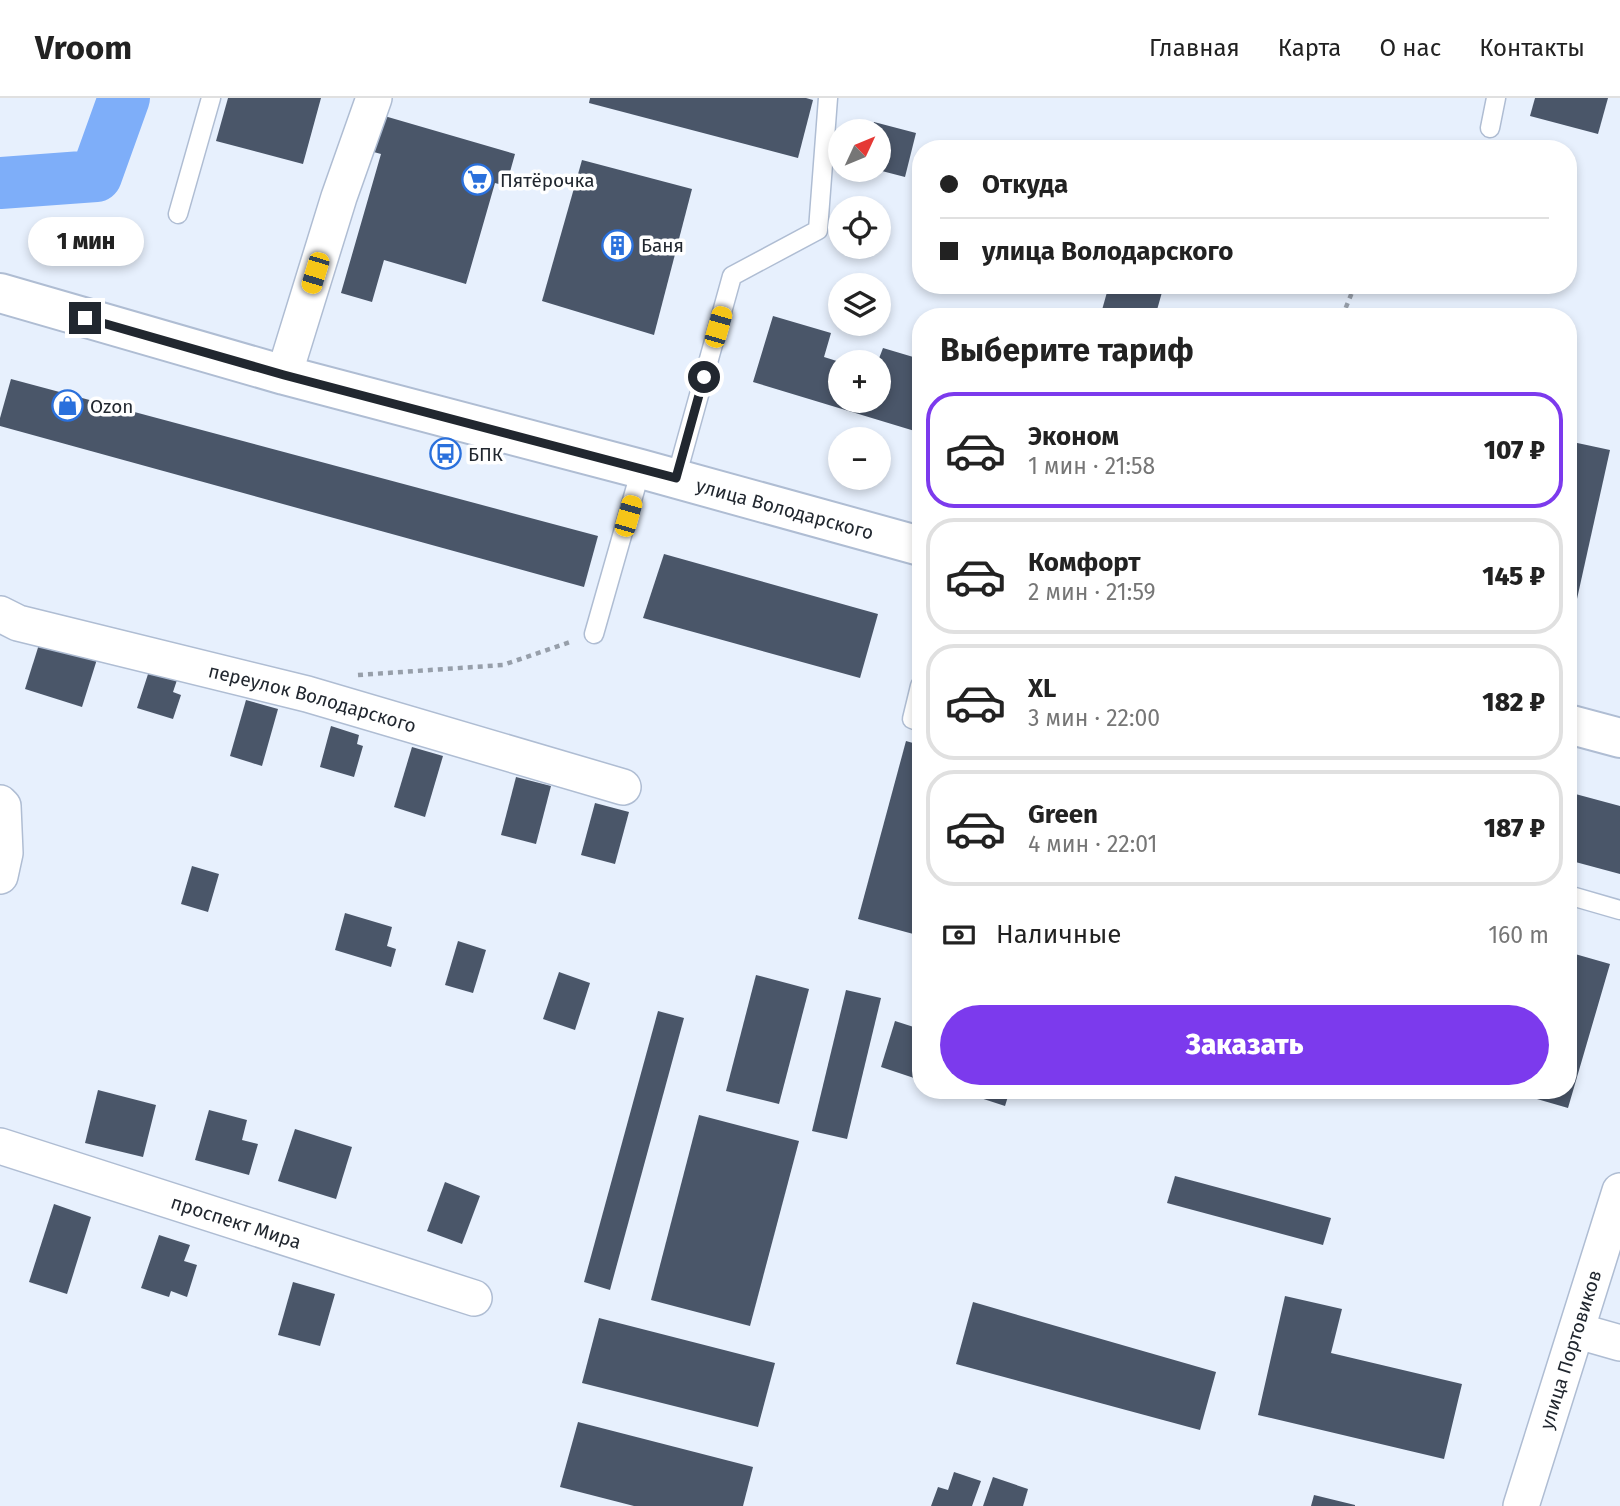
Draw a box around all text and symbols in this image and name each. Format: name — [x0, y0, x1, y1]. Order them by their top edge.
text: Vroom — [35, 28, 132, 68]
text: Главная — [1149, 34, 1240, 62]
text: Карта — [1278, 34, 1341, 62]
text: О нас — [1379, 34, 1441, 62]
text: Контакты — [1479, 34, 1585, 62]
north arrow — [828, 119, 891, 182]
map controls — [828, 119, 891, 490]
supermarket icon: Пятёрочка — [460, 163, 494, 197]
place label: Пятёрочка — [500, 169, 595, 192]
text: Откуда — [982, 169, 1068, 200]
button: locate — [828, 196, 891, 259]
callout: 1 мин — [27, 216, 143, 266]
text: 1 мин — [57, 227, 115, 255]
building icon: Баня — [601, 228, 635, 262]
place label: Баня — [641, 234, 684, 257]
text: улица Володарского — [982, 236, 1233, 267]
car — [299, 250, 332, 296]
button: layers — [828, 273, 891, 336]
route end — [69, 302, 101, 334]
car — [703, 304, 734, 350]
text: Выберите тариф — [940, 331, 1194, 369]
button: + — [828, 350, 891, 413]
route start — [688, 361, 720, 393]
shop icon: Ozon — [50, 389, 84, 423]
place label: Ozon — [90, 395, 133, 418]
icon: car — [944, 419, 1007, 482]
text: Эконом — [1028, 421, 1119, 452]
button: − — [828, 427, 891, 490]
text: 107 ₽ — [1484, 435, 1545, 466]
bus stop icon: БПК — [428, 437, 462, 471]
place label: БПК — [468, 443, 503, 466]
text: 1 мин · 21:58 — [1028, 452, 1155, 480]
street label: улица Володарского — [693, 474, 876, 545]
car — [613, 493, 644, 539]
icon: car — [944, 545, 1007, 608]
text: Комфорт — [1028, 547, 1141, 578]
text: 145 ₽ — [1482, 561, 1545, 592]
text: 2 мин · 21:59 — [1028, 578, 1156, 606]
street label: переулок Володарского — [206, 659, 419, 738]
icon: car — [944, 671, 1007, 734]
text: XL — [1028, 673, 1056, 704]
text: 182 ₽ — [1482, 687, 1545, 718]
text: 3 мин · 22:00 — [1028, 704, 1160, 732]
icon: car — [944, 797, 1007, 860]
text: Green — [1028, 799, 1098, 830]
text: 187 ₽ — [1484, 813, 1545, 844]
text: 4 мин · 22:01 — [1028, 830, 1157, 858]
icon: cash — [940, 916, 978, 954]
text: Наличные — [996, 919, 1121, 950]
text: 160 m — [1488, 921, 1549, 949]
button: Заказать — [940, 1005, 1549, 1085]
street label: проспект Мира — [168, 1191, 304, 1254]
street label: улица Портовиков — [1535, 1267, 1606, 1432]

